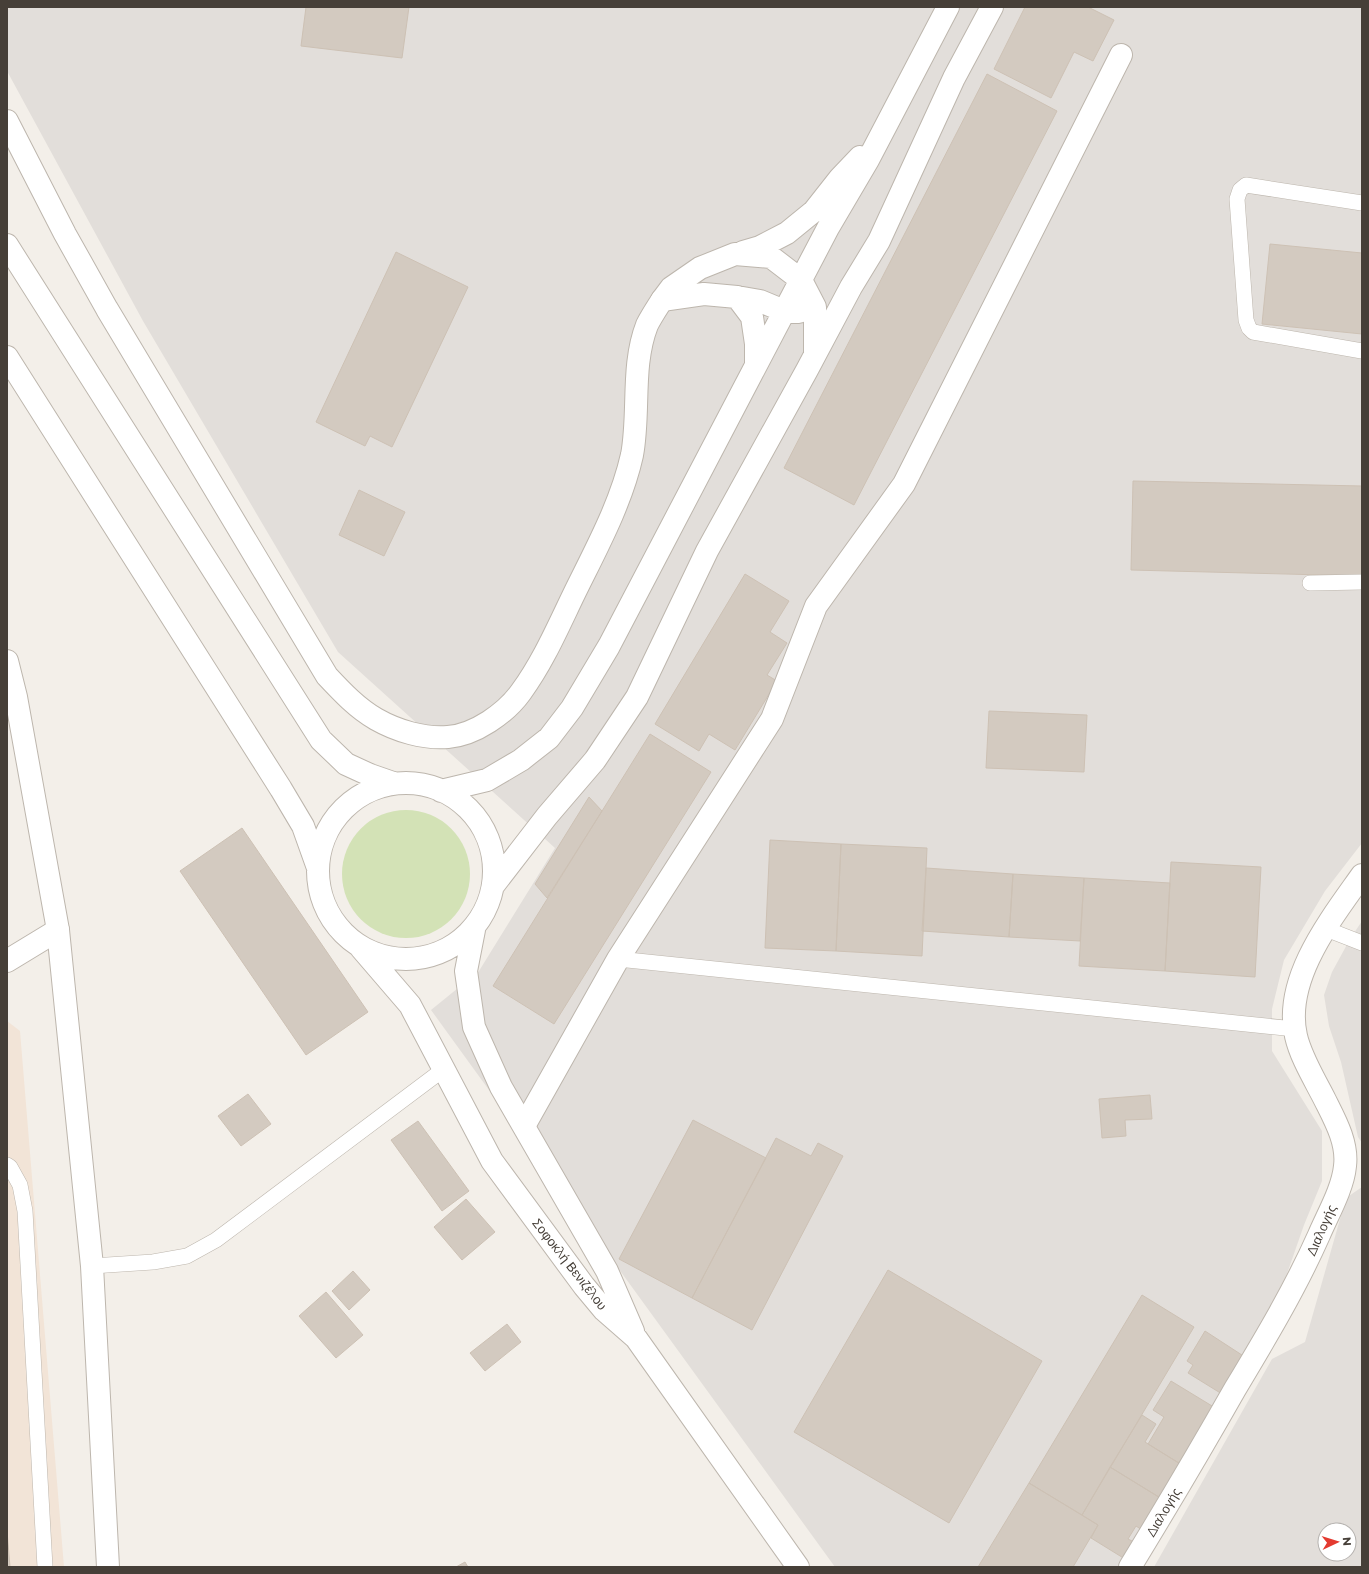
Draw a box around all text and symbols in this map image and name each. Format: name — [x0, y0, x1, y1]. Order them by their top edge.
street label: Διαλογής — [1303, 1202, 1339, 1258]
street label: Σοφοκλή Βενιζέλου — [529, 1215, 611, 1313]
street label: Διαλογής — [1142, 1485, 1184, 1539]
north arrow — [1317, 1522, 1357, 1562]
text: N — [1340, 1536, 1354, 1546]

